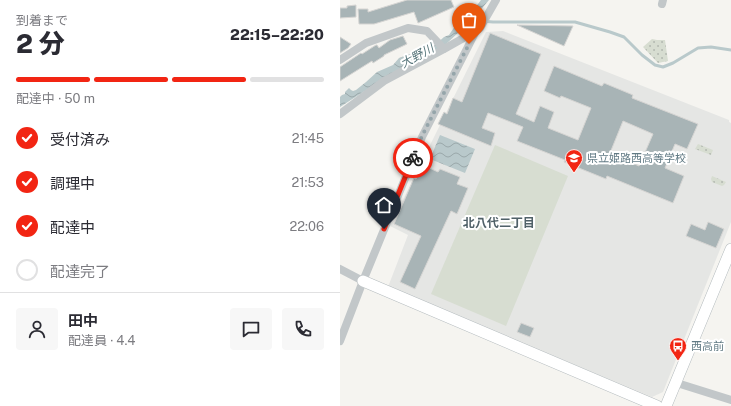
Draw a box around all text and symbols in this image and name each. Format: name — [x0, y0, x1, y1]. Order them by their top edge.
pin — [452, 3, 486, 44]
icon: bag — [458, 9, 480, 31]
text: 到着まで — [16, 13, 68, 28]
text: 22:15–22:20 — [230, 26, 324, 43]
text: 2 分 — [16, 28, 65, 59]
water label: 大野川 — [398, 40, 438, 71]
text: 配達中 · 50 m — [16, 91, 95, 106]
icon: check — [16, 127, 38, 149]
text: 受付済み — [50, 131, 110, 148]
text: 21:45 — [292, 131, 324, 146]
courier — [393, 138, 433, 178]
icon: bike — [402, 147, 424, 169]
school or university icon: 県立姫路西高等学校 — [564, 148, 584, 173]
place label: 県立姫路西高等学校 — [587, 152, 686, 164]
icon: check — [16, 171, 38, 193]
text: 調理中 — [50, 175, 95, 192]
text: 21:53 — [292, 175, 324, 190]
pin — [367, 188, 401, 229]
icon: home — [373, 194, 395, 216]
icon: check — [16, 215, 38, 237]
district label: 北八代二丁目 — [463, 216, 535, 230]
text: 配達中 — [50, 219, 95, 236]
text: 22:06 — [290, 219, 324, 234]
text: 配達完了 — [50, 263, 110, 280]
button: person — [16, 308, 58, 350]
button: chat — [230, 308, 272, 350]
button: phone — [282, 308, 324, 350]
text: 田中 — [68, 312, 98, 329]
text: 配達員 · 4.4 — [68, 333, 135, 348]
bus stop icon: 西高前 — [668, 336, 688, 361]
place label: 西高前 — [691, 340, 724, 352]

